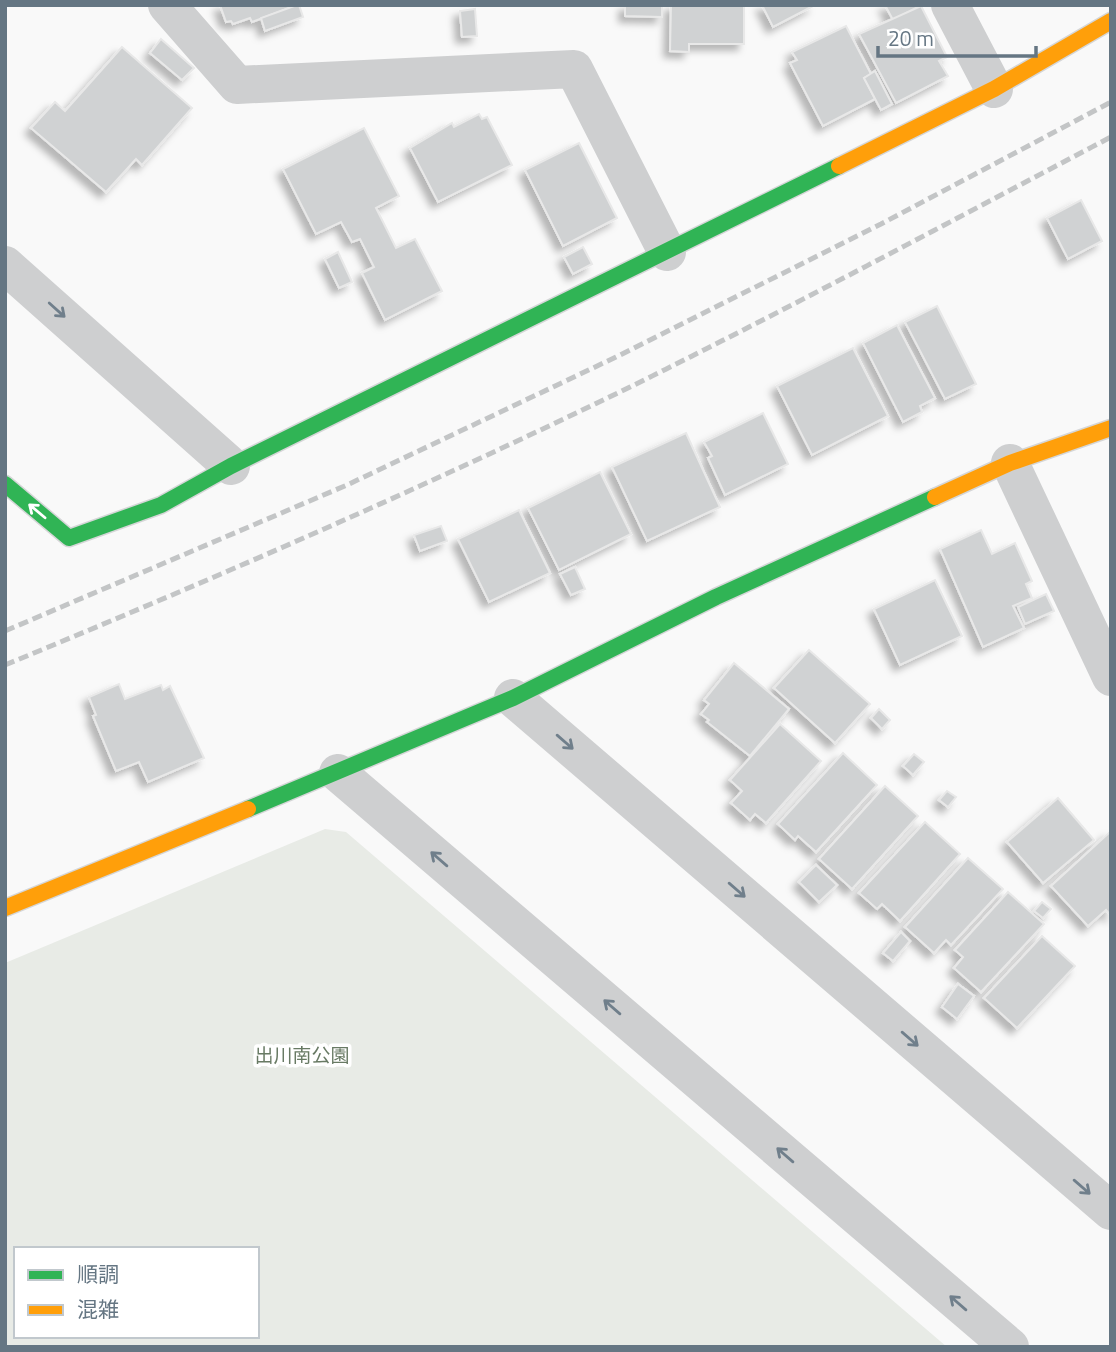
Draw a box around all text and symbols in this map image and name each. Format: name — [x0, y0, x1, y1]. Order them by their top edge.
scale bar — [878, 14, 1036, 58]
text: 20 m — [888, 22, 934, 54]
one-way arrow — [47, 302, 65, 318]
one-way arrow — [28, 503, 46, 519]
one-way arrow — [556, 734, 574, 750]
one-way arrow — [430, 851, 448, 867]
one-way arrow — [728, 882, 746, 898]
one-way arrow — [603, 999, 621, 1015]
one-way arrow — [901, 1031, 919, 1047]
park label: 出川南公園 — [254, 1040, 350, 1069]
one-way arrow — [776, 1147, 794, 1163]
one-way arrow — [1073, 1179, 1091, 1195]
legend — [14, 1247, 259, 1338]
text: 順調 — [77, 1258, 119, 1290]
text: 混雑 — [77, 1293, 119, 1325]
one-way arrow — [949, 1295, 967, 1311]

